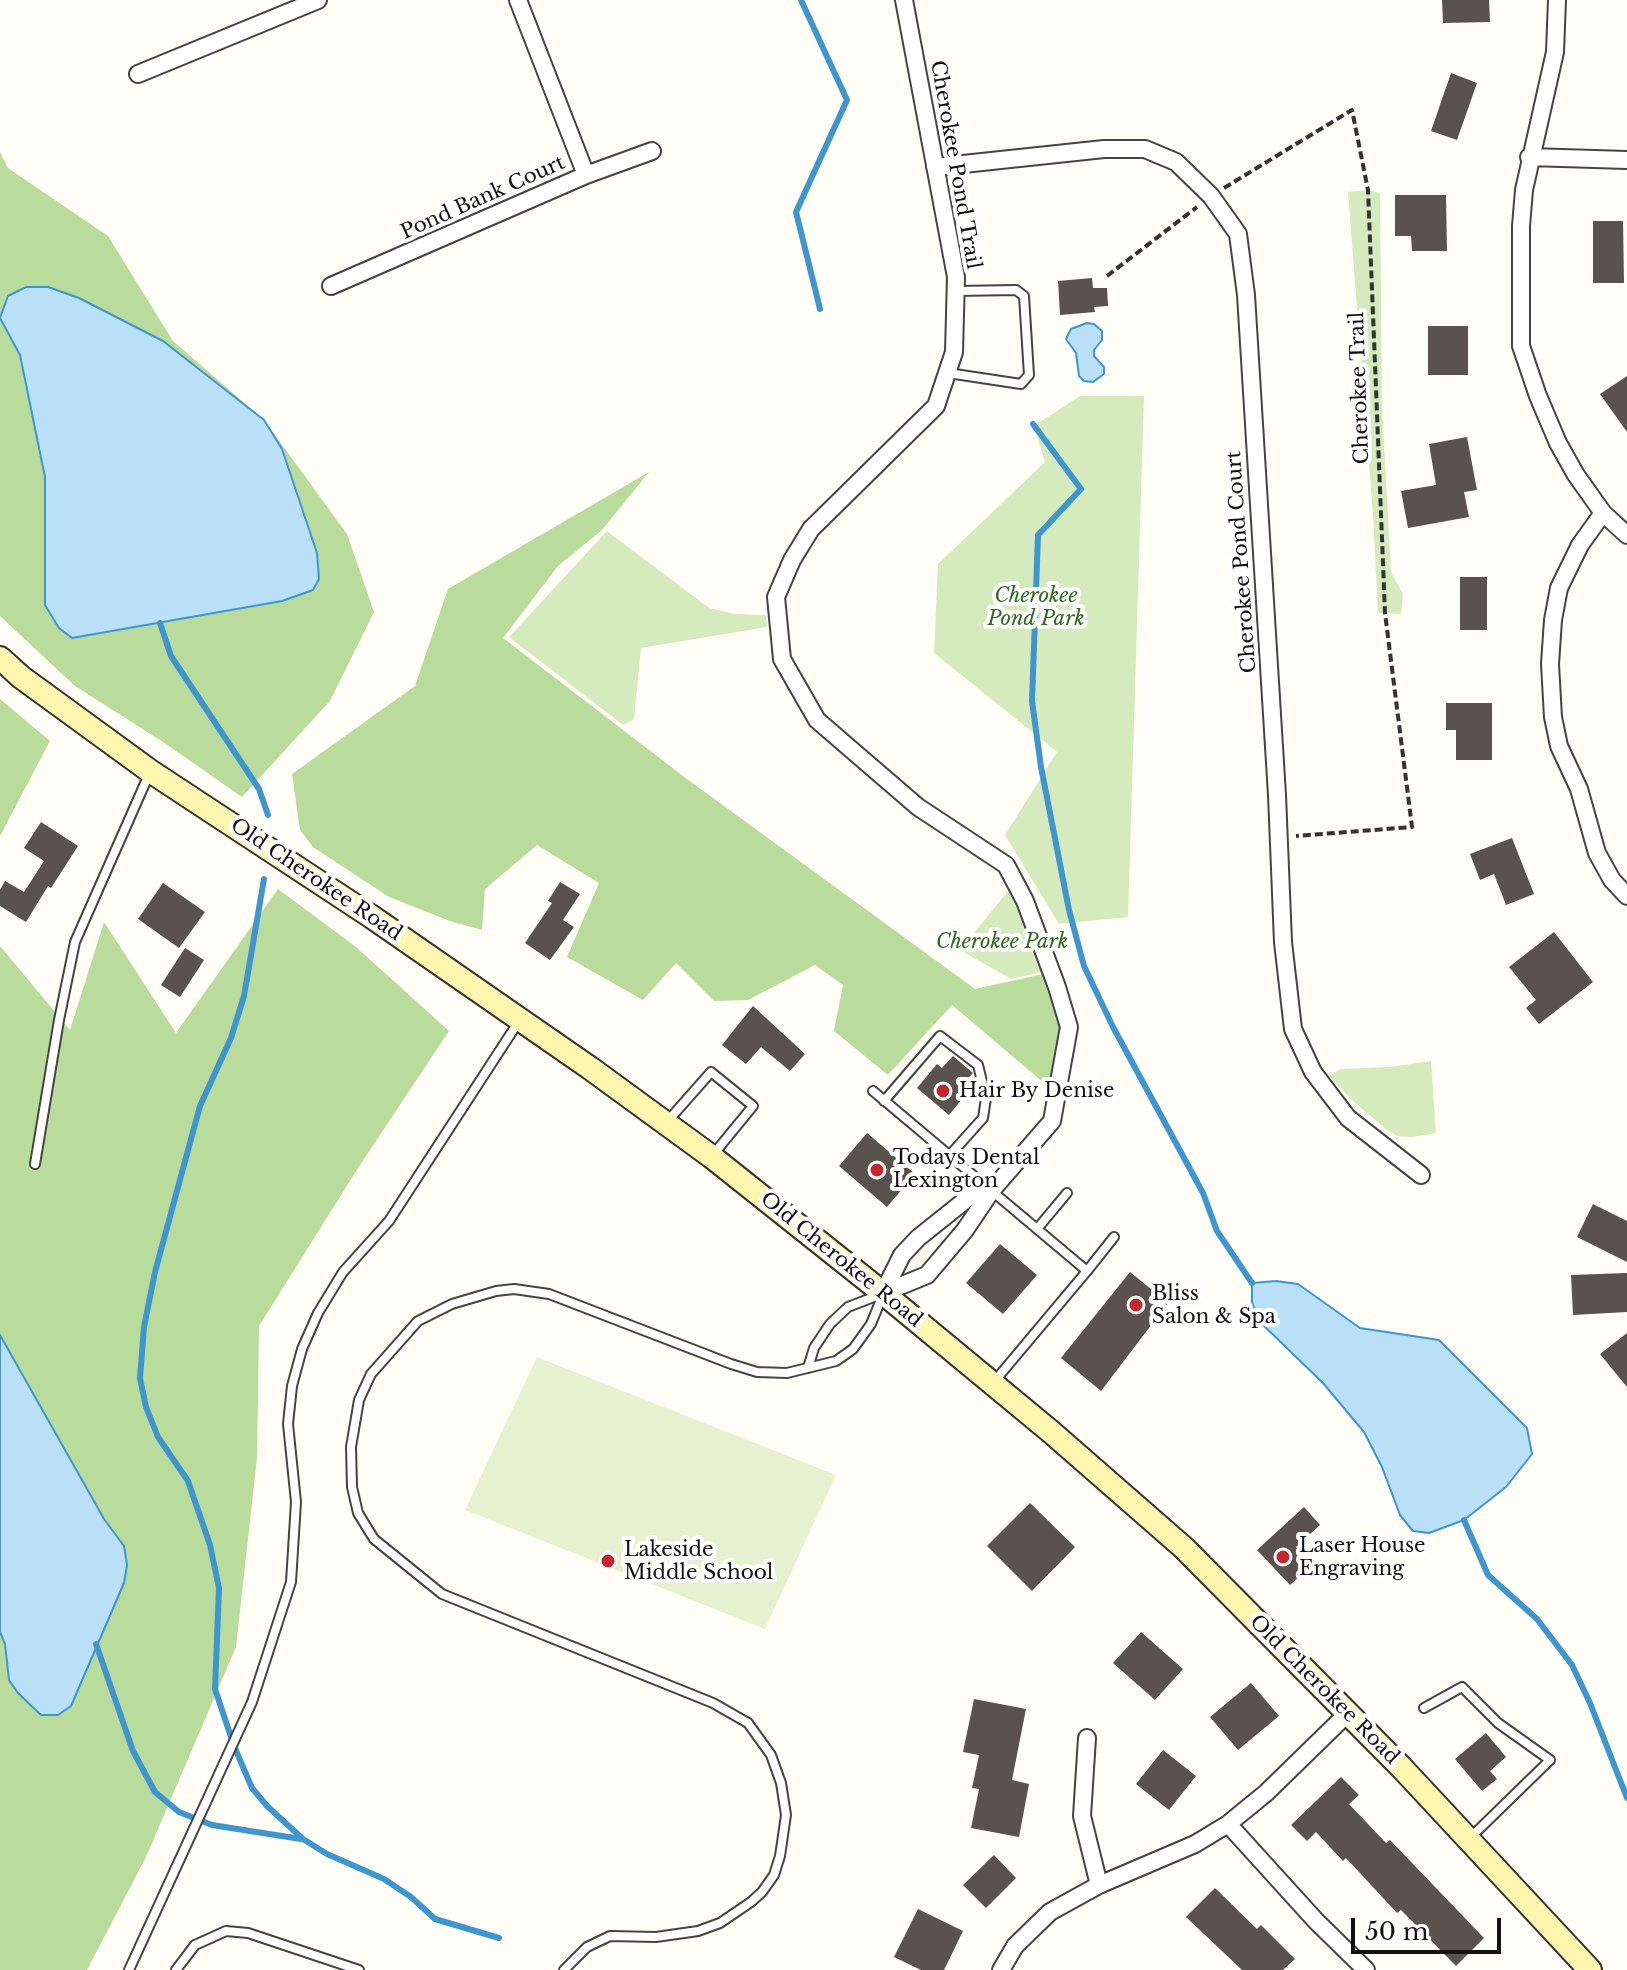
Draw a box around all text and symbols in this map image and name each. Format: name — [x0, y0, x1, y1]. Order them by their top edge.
street label: Cherokee Pond Trail — [925, 59, 985, 271]
street label: Pond Bank Court — [397, 151, 569, 245]
street label: Cherokee Trail — [1345, 311, 1375, 465]
street label: Cherokee Pond Court — [1222, 450, 1262, 674]
park label: Cherokee Pond Park — [987, 584, 1085, 631]
street label: Old Cherokee Road — [226, 814, 406, 946]
park label: Cherokee Park — [936, 930, 1068, 954]
place label: Hair By Denise — [959, 1079, 1114, 1103]
marker: Hair By Denise — [934, 1082, 952, 1100]
place label: Todays Dental Lexington — [893, 1146, 1039, 1193]
marker: Todays Dental Lexington — [868, 1161, 886, 1179]
street label: Old Cherokee Road — [755, 1187, 927, 1333]
place label: Bliss Salon & Spa — [1152, 1282, 1276, 1329]
marker: Bliss Salon & Spa — [1127, 1296, 1145, 1314]
place label: Laser House Engraving — [1299, 1534, 1425, 1581]
place label: Lakeside Middle School — [624, 1538, 773, 1585]
marker: Laser House Engraving — [1274, 1548, 1292, 1566]
marker: Lakeside Middle School — [599, 1552, 617, 1570]
street label: Old Cherokee Road — [1244, 1610, 1404, 1770]
scale bar — [1355, 1902, 1505, 1952]
text: 50 m — [1365, 1917, 1428, 1946]

